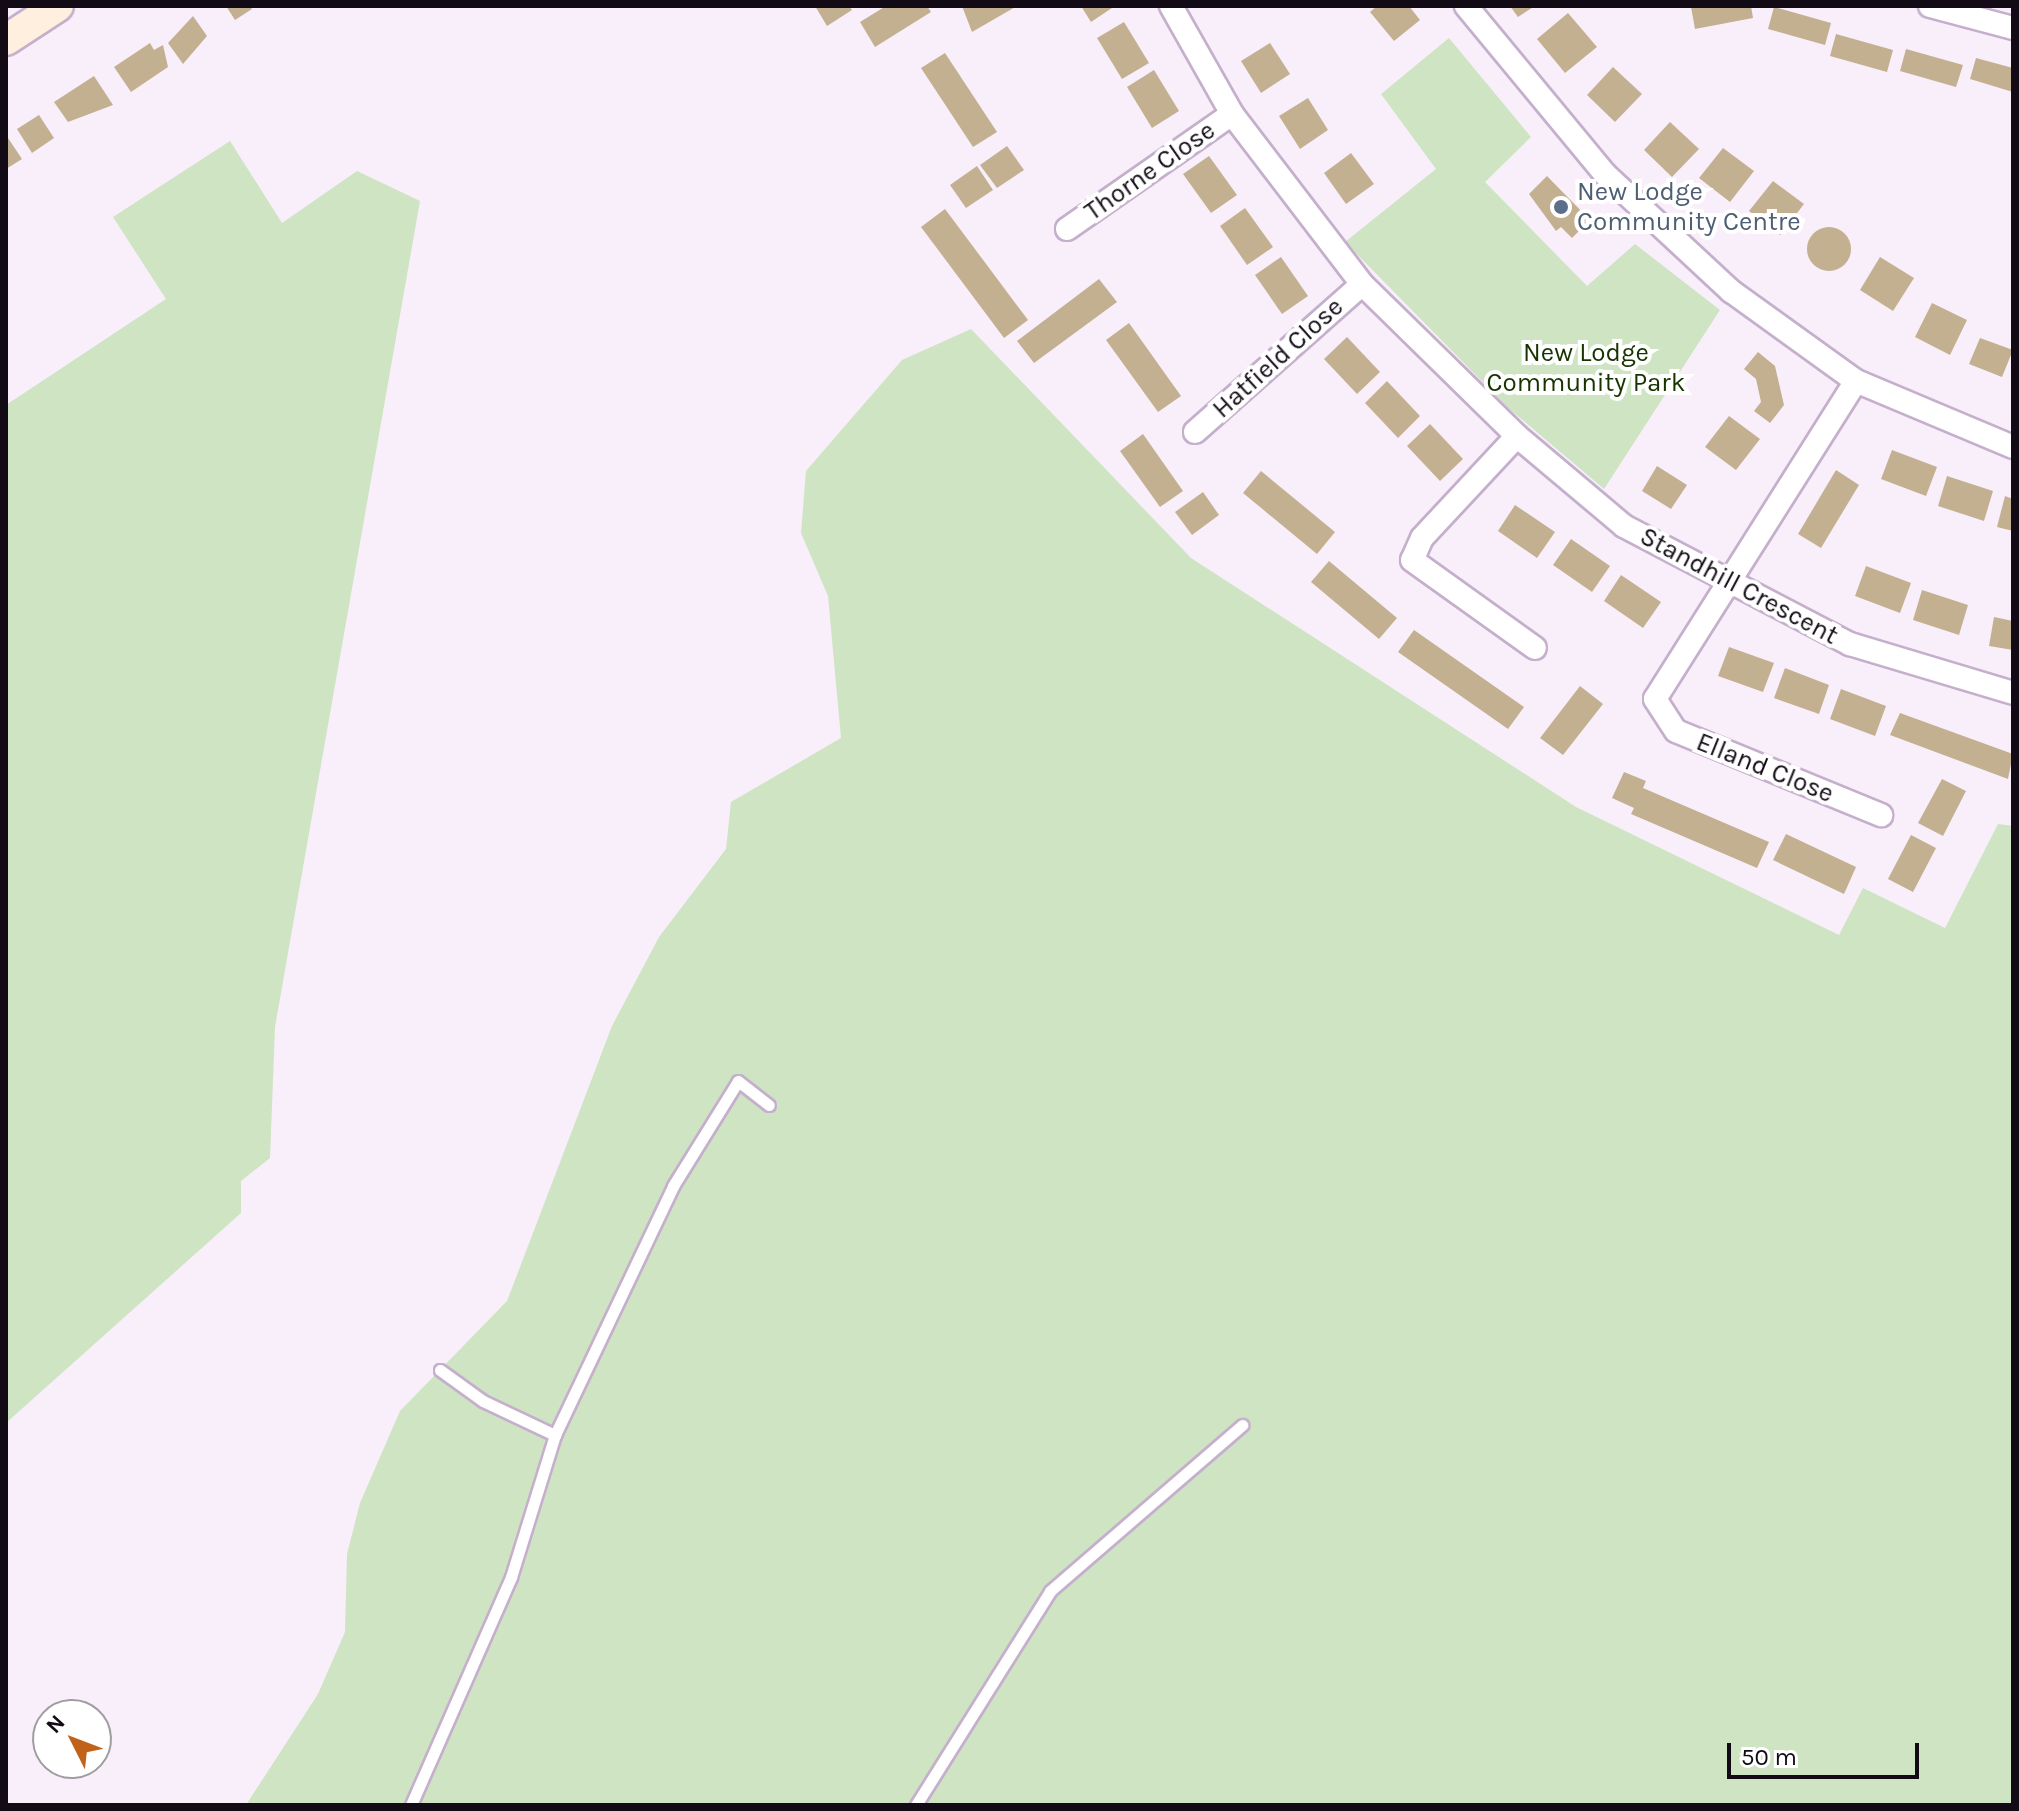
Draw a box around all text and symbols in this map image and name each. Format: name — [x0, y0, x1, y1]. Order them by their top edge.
street label: Thorne Close — [1079, 115, 1221, 227]
place label: New Lodge Community Centre — [1577, 176, 1801, 238]
marker: New Lodge Community Centre — [1552, 198, 1570, 216]
street label: Hatfield Close — [1206, 291, 1350, 425]
park label: New Lodge Community Park — [1487, 337, 1685, 398]
street label: Standhill Crescent — [1635, 521, 1843, 651]
street label: Elland Close — [1692, 726, 1838, 810]
north arrow — [32, 1699, 112, 1779]
text: N — [41, 1710, 71, 1739]
scale bar — [1731, 1727, 1923, 1777]
text: 50 m — [1741, 1743, 1797, 1771]

